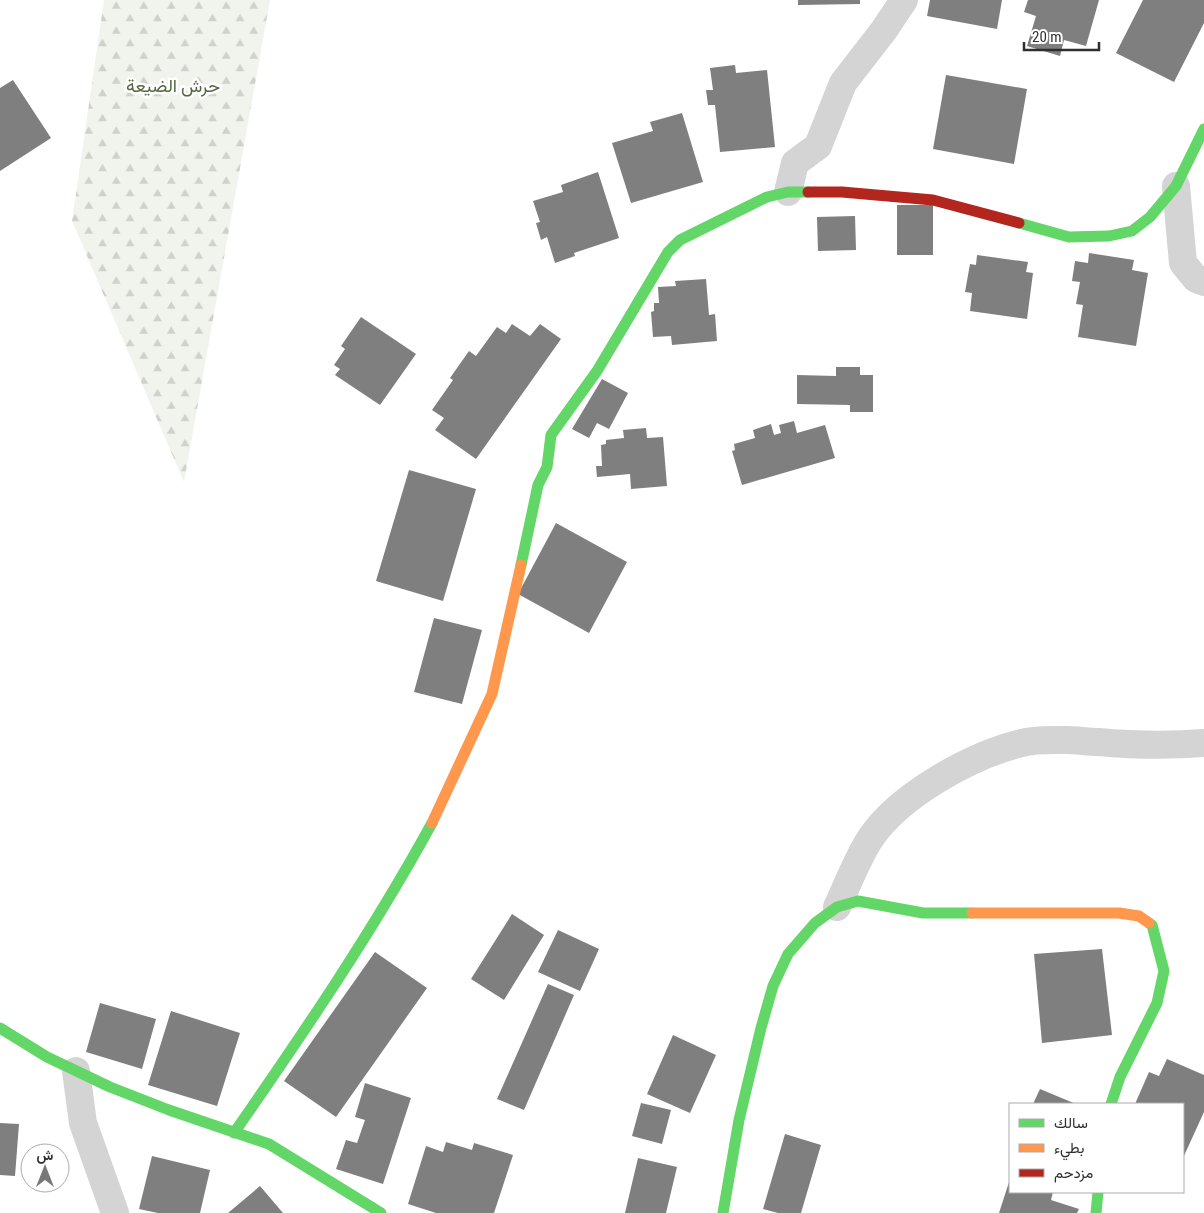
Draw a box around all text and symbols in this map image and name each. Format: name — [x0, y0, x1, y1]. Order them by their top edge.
scale bar — [1024, 20, 1099, 52]
text: 20 m — [1032, 28, 1062, 46]
park label: حرش الضيعة — [126, 75, 220, 97]
legend — [1009, 1103, 1184, 1193]
text: سالك — [1054, 1114, 1088, 1132]
text: بطيء — [1054, 1139, 1084, 1161]
north arrow — [20, 1143, 70, 1193]
text: ش — [37, 1147, 54, 1164]
text: مزدحم — [1054, 1164, 1093, 1183]

